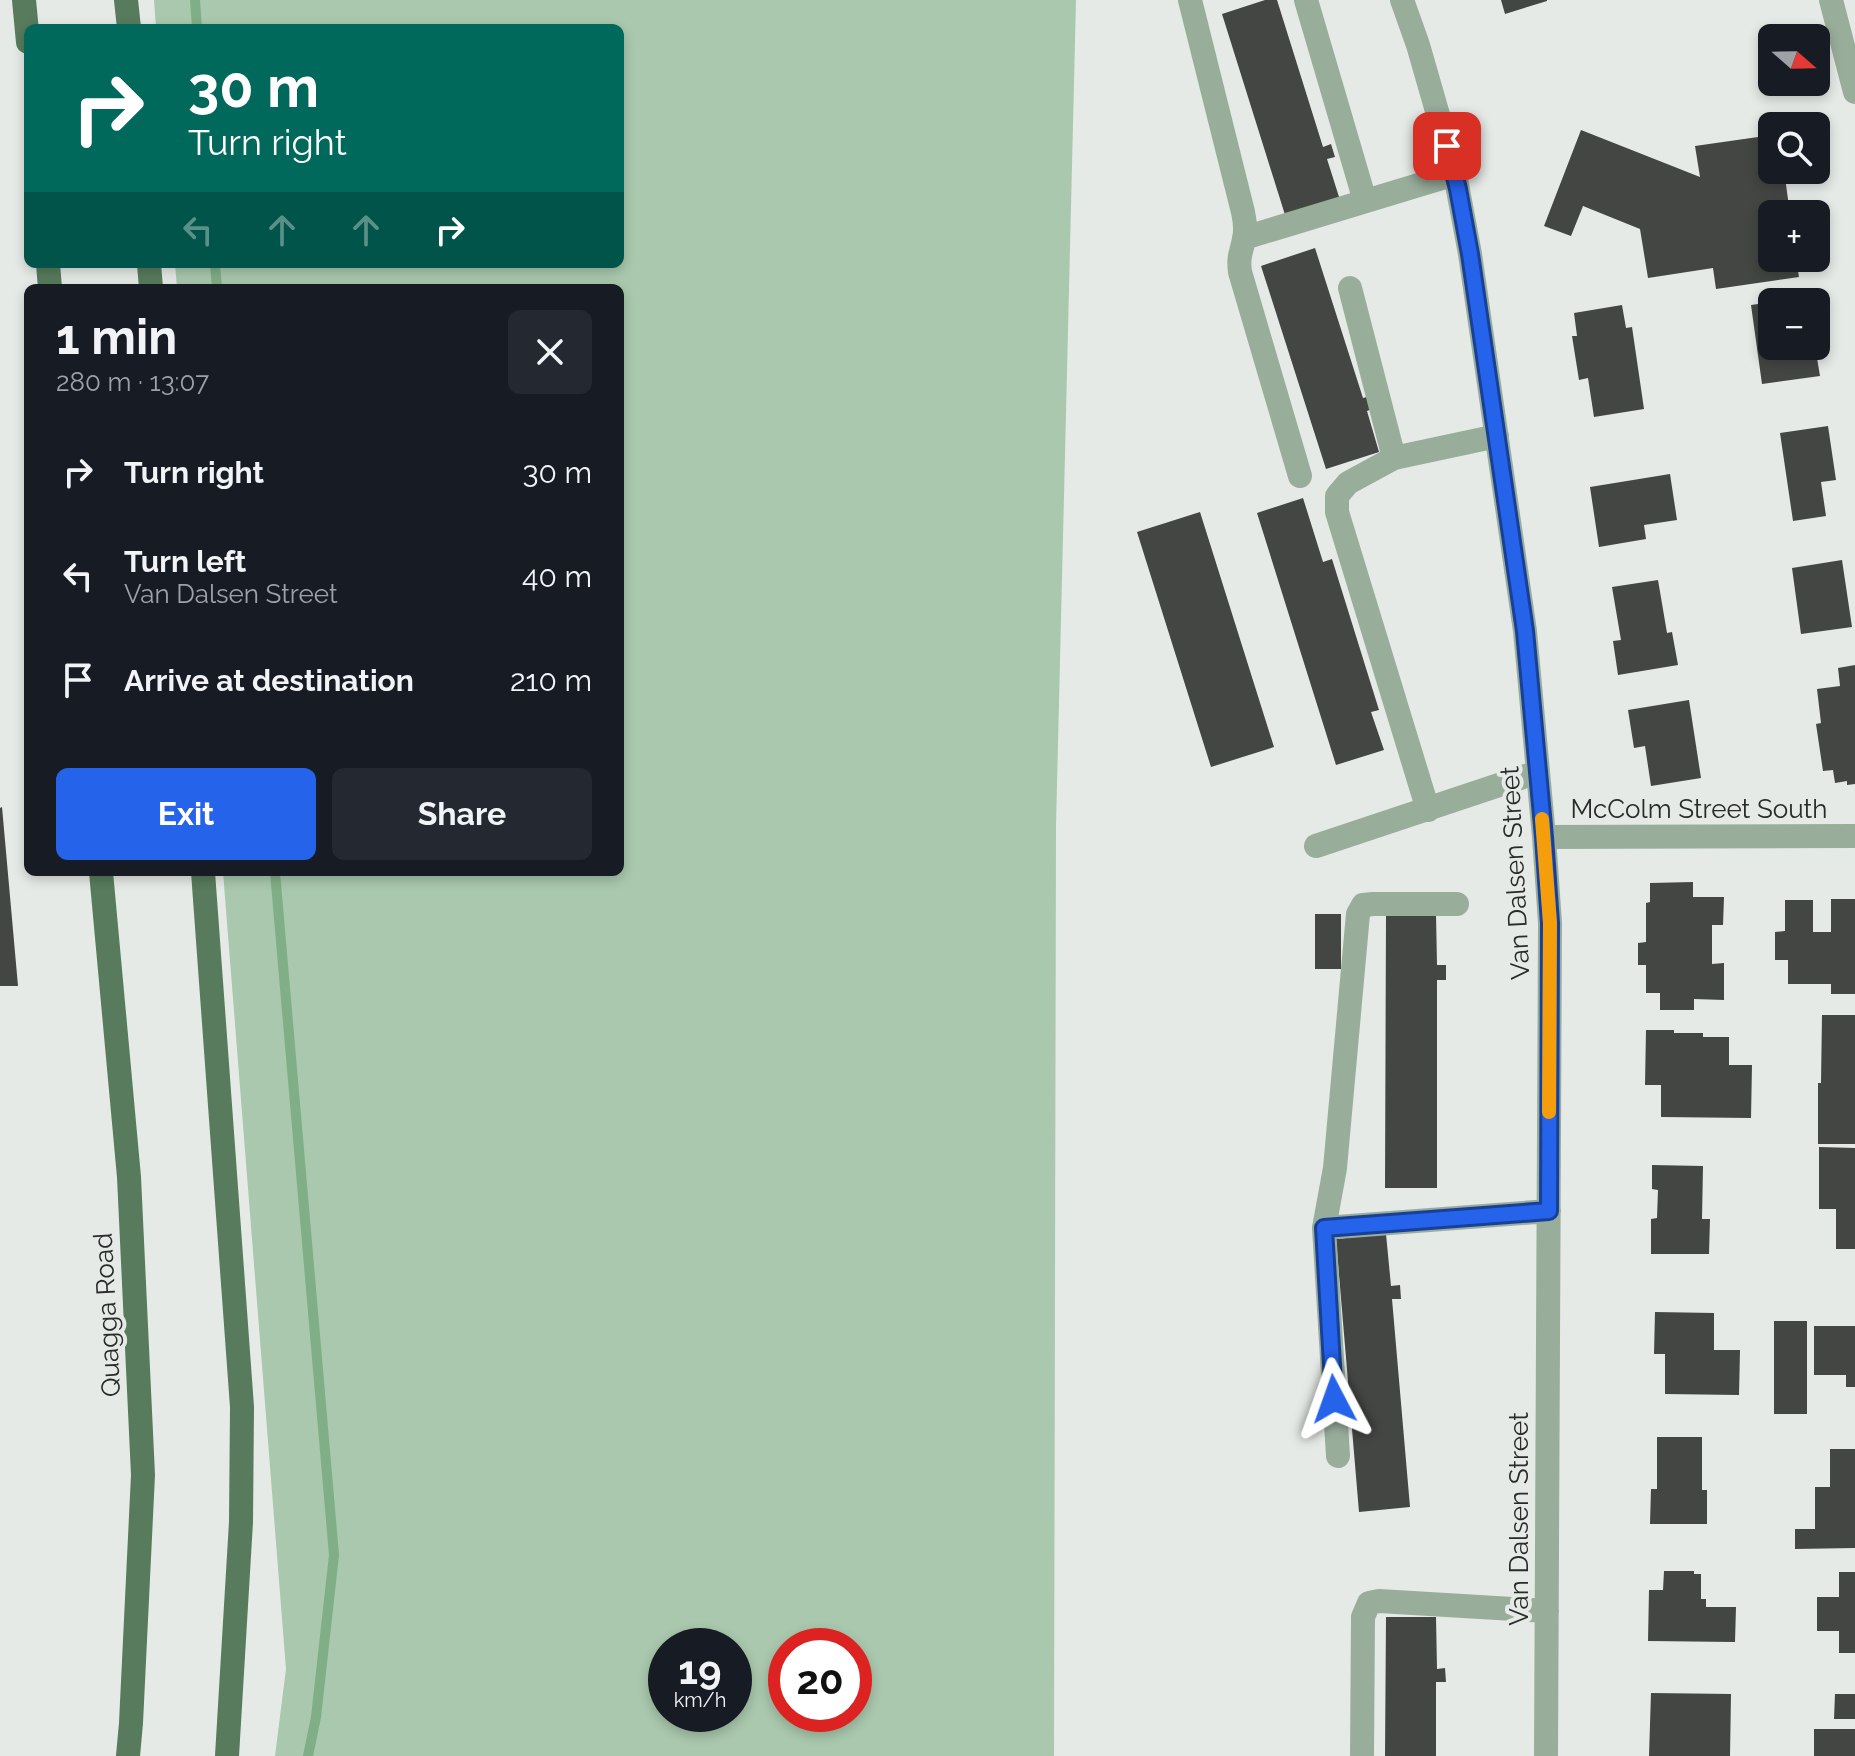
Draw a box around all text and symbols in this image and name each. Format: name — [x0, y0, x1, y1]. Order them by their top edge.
north arrow — [1758, 24, 1830, 96]
map controls — [1758, 24, 1830, 360]
text: 30 m — [188, 54, 319, 120]
icon: right — [56, 56, 160, 160]
pin — [1413, 112, 1481, 180]
button: search — [1758, 112, 1830, 184]
text: Turn right — [188, 121, 347, 163]
icon: arrive — [1425, 124, 1469, 168]
button: + — [1758, 200, 1830, 272]
icon: left — [176, 208, 220, 252]
icon: ahead — [260, 208, 304, 252]
icon: ahead — [344, 208, 388, 252]
icon: right — [428, 208, 472, 252]
button: − — [1758, 288, 1830, 360]
text: 1 min — [56, 309, 177, 365]
button: close — [508, 310, 592, 394]
text: 280 m · 13:07 — [56, 367, 209, 397]
icon: right — [56, 450, 100, 494]
text: Turn right — [124, 455, 264, 490]
text: 30 m — [522, 455, 592, 490]
text: Turn left — [124, 544, 246, 579]
icon: left — [56, 554, 100, 598]
text: 40 m — [522, 559, 592, 594]
text: Van Dalsen Street — [124, 579, 338, 609]
icon: arrive — [56, 658, 100, 702]
text: Arrive at destination — [124, 663, 414, 698]
text: 210 m — [510, 663, 592, 698]
street label: Van Dalsen Street — [1494, 765, 1536, 980]
button: Exit — [56, 768, 316, 860]
button: Share — [332, 768, 592, 860]
street label: McColm Street South — [1571, 794, 1827, 824]
street label: Quagga Road — [88, 1232, 126, 1398]
position arrow — [1292, 1357, 1376, 1441]
street label: Van Dalsen Street — [1504, 1412, 1534, 1626]
speed limit sign: 20 — [768, 1628, 872, 1732]
text: 19 — [678, 1646, 722, 1693]
text: km/h — [674, 1688, 726, 1712]

